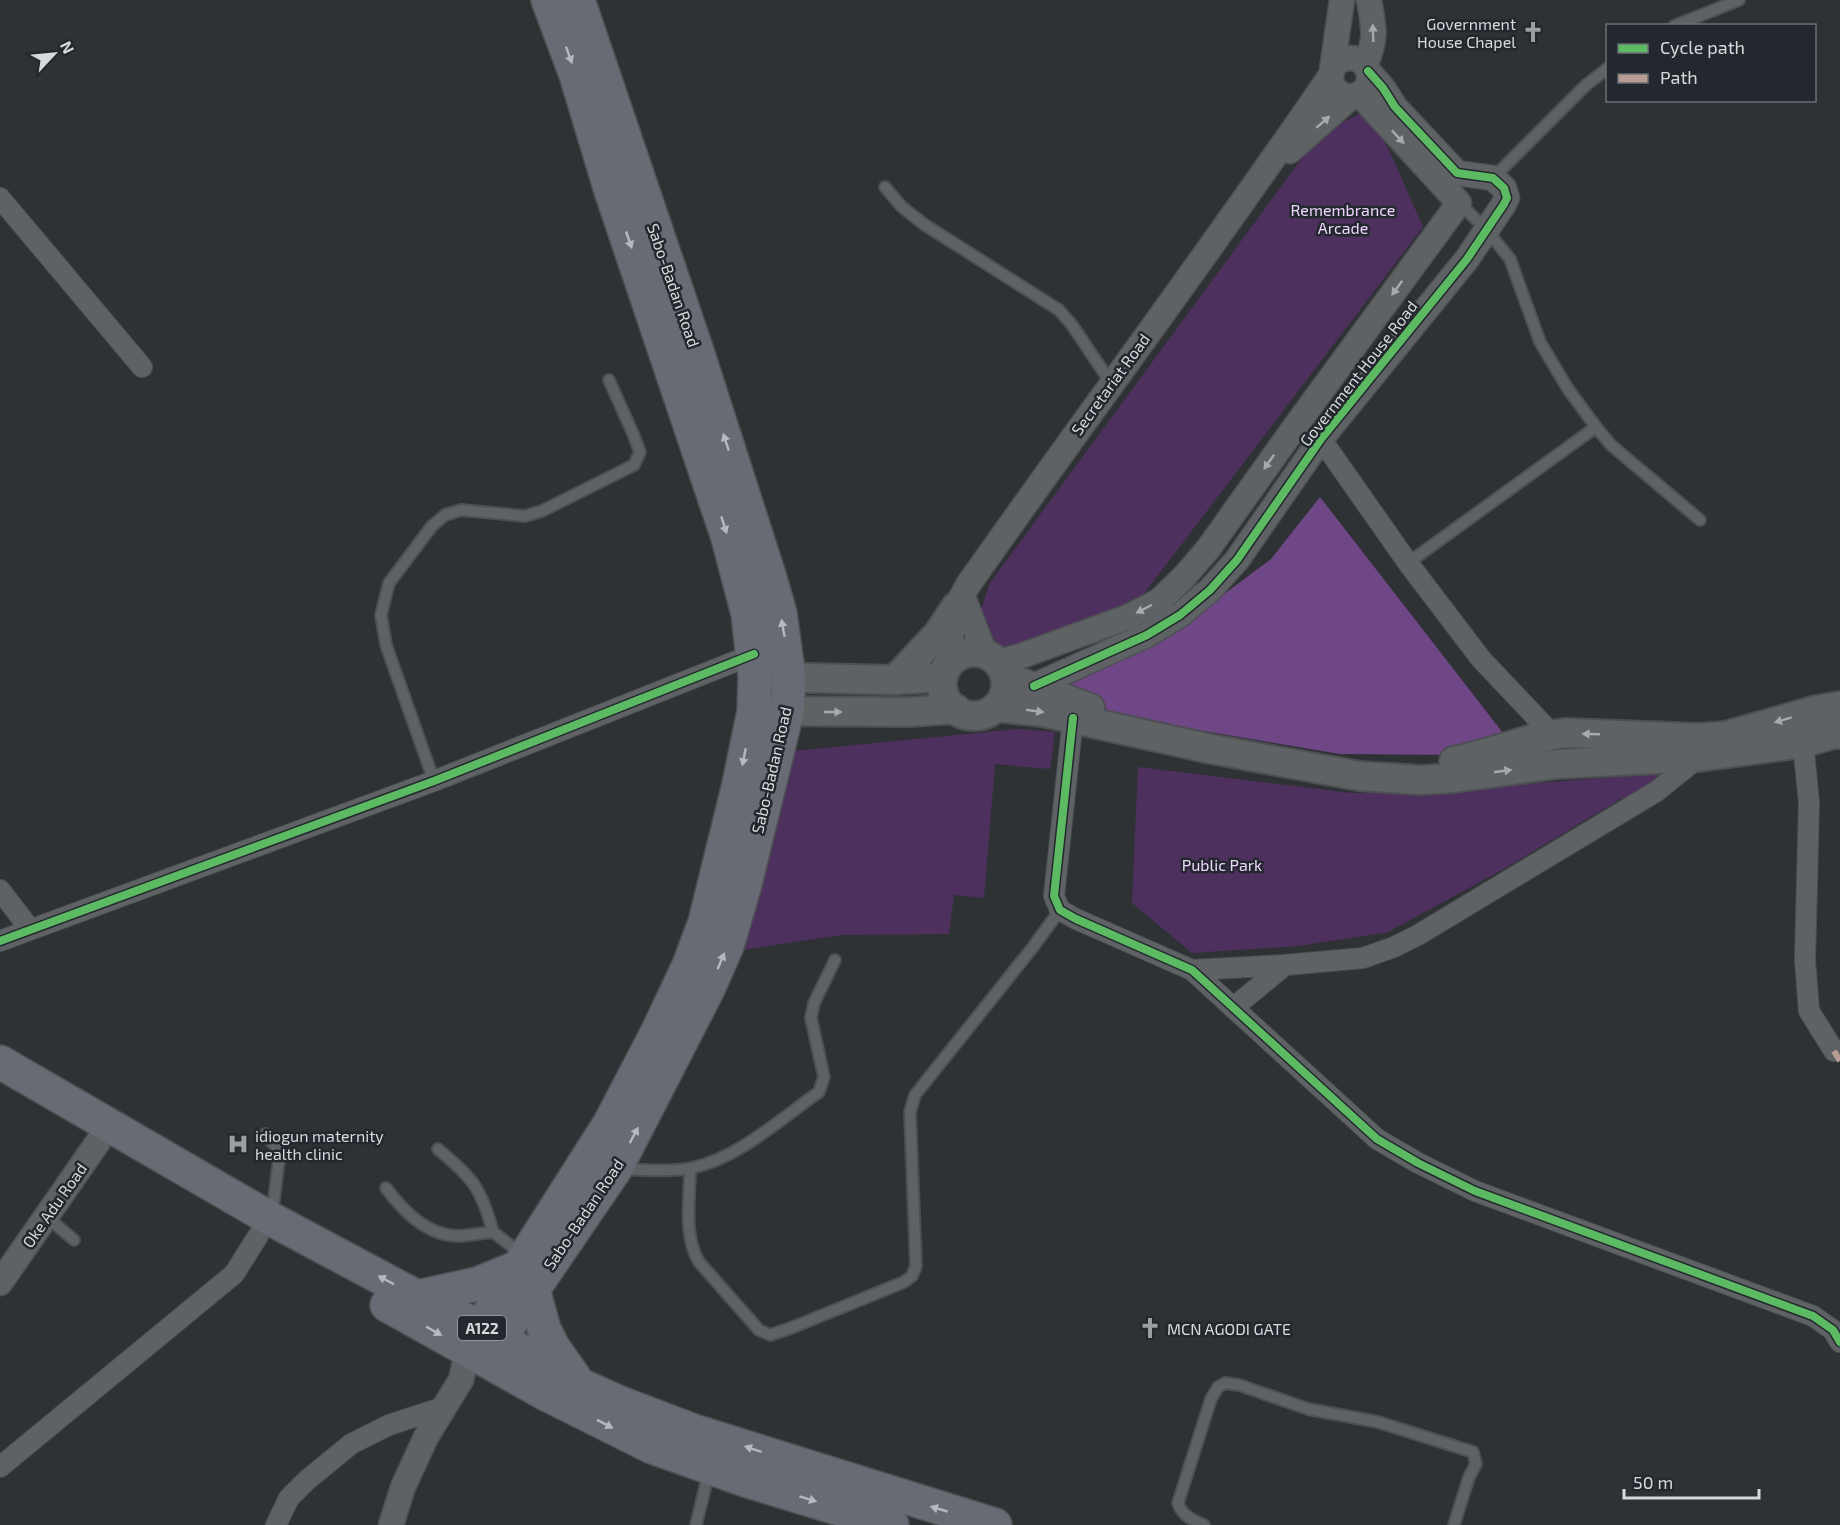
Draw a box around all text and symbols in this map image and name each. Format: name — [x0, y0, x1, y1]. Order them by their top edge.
place label: Government House Chapel — [1417, 14, 1516, 51]
church icon: Government House Chapel — [1521, 20, 1545, 44]
north arrow — [24, 24, 84, 84]
one-way arrow — [1368, 24, 1378, 43]
legend — [1606, 24, 1816, 102]
text: Cycle path — [1660, 36, 1745, 58]
text: N — [57, 38, 79, 57]
one-way arrow — [564, 46, 574, 64]
text: Path — [1660, 66, 1698, 88]
one-way arrow — [1315, 116, 1330, 129]
one-way arrow — [1391, 129, 1404, 144]
park label: Remembrance Arcade — [1291, 200, 1395, 237]
street label: Sabo-Badan Road — [644, 221, 704, 349]
one-way arrow — [624, 232, 634, 250]
one-way arrow — [1391, 280, 1403, 295]
street label: Government House Road — [1295, 296, 1421, 450]
street label: Secretariat Road — [1067, 330, 1153, 438]
one-way arrow — [721, 432, 730, 450]
one-way arrow — [1264, 455, 1276, 470]
one-way arrow — [720, 516, 729, 534]
one-way arrow — [1135, 604, 1152, 614]
one-way arrow — [778, 618, 787, 637]
street label: Sabo-Badan Road — [747, 705, 795, 835]
one-way arrow — [824, 707, 843, 717]
one-way arrow — [1025, 707, 1044, 716]
one-way arrow — [1774, 716, 1792, 725]
one-way arrow — [1581, 729, 1600, 738]
one-way arrow — [739, 748, 748, 767]
one-way arrow — [1493, 767, 1512, 776]
park label: Public Park — [1182, 855, 1262, 874]
one-way arrow — [716, 951, 726, 969]
place label: idiogun maternity health clinic — [255, 1126, 384, 1163]
one-way arrow — [628, 1126, 638, 1144]
hospital icon: idiogun maternity health clinic — [226, 1132, 250, 1156]
street label: Sabo-Badan Road — [539, 1155, 627, 1273]
street label: Oke Adu Road — [18, 1159, 90, 1251]
one-way arrow — [378, 1275, 395, 1285]
road number: A122 — [458, 1316, 506, 1340]
church icon: MCN AGODI GATE — [1138, 1316, 1162, 1340]
place label: MCN AGODI GATE — [1167, 1319, 1291, 1338]
one-way arrow — [426, 1326, 443, 1336]
one-way arrow — [597, 1419, 614, 1429]
one-way arrow — [744, 1444, 762, 1454]
scale bar — [1624, 1462, 1759, 1500]
text: 50 m — [1633, 1471, 1673, 1493]
one-way arrow — [799, 1495, 817, 1504]
one-way arrow — [930, 1504, 948, 1513]

